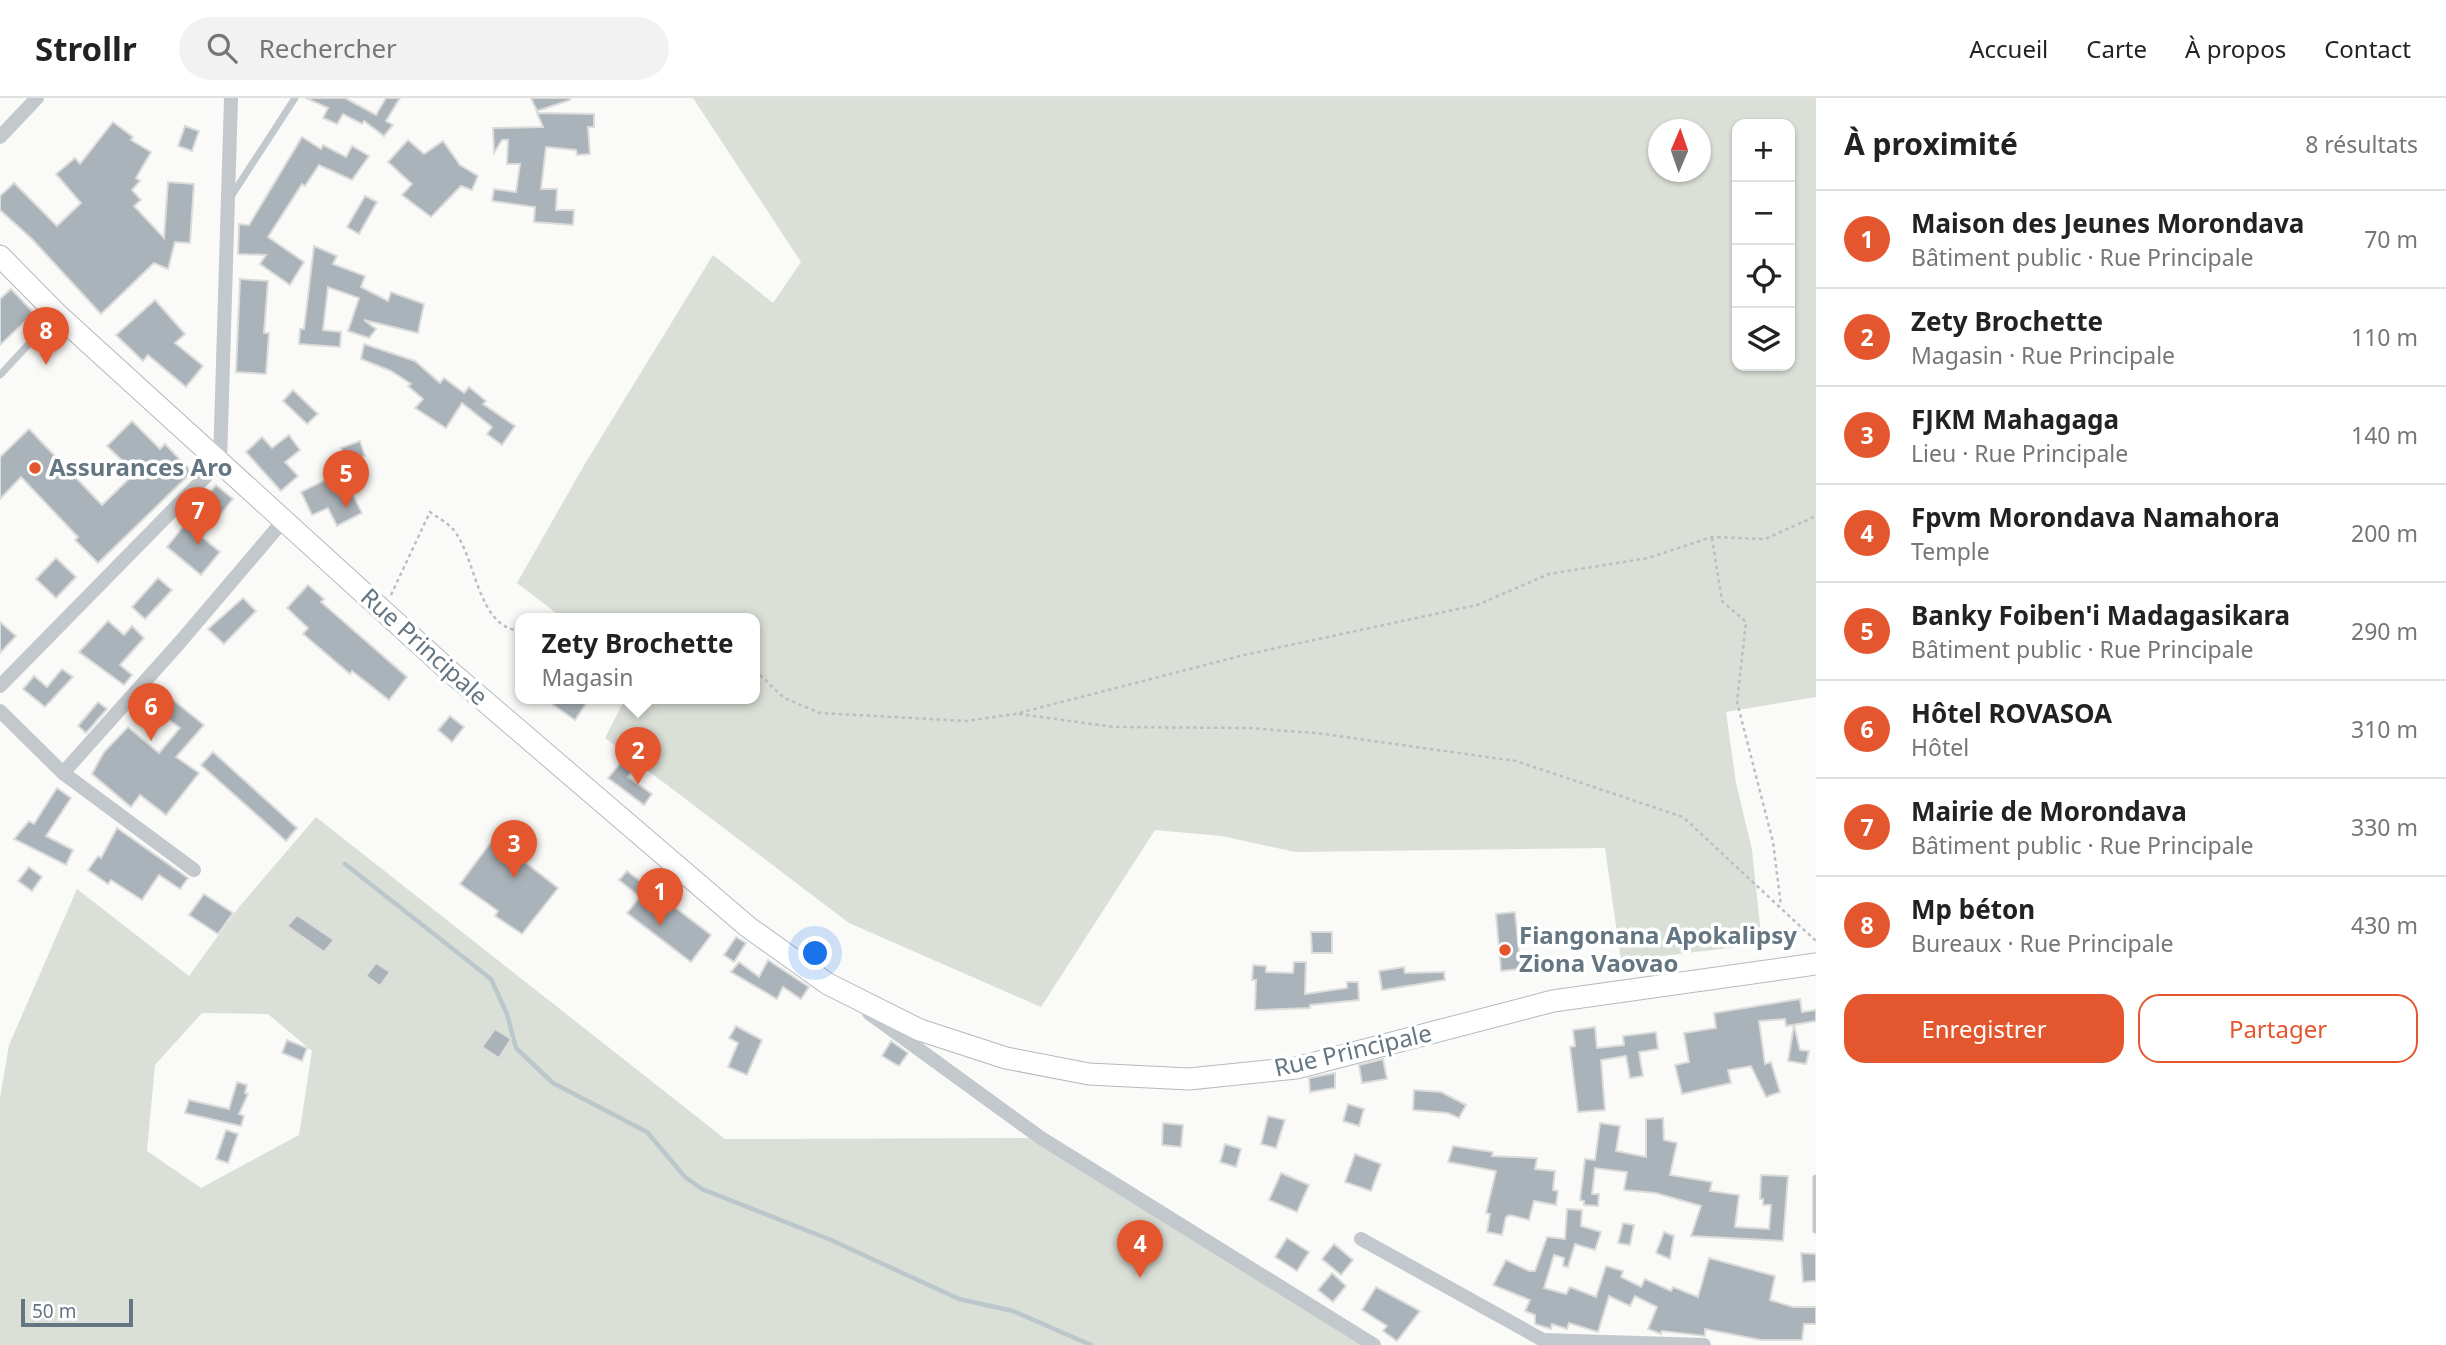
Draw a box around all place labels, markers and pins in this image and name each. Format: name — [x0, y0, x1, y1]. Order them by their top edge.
pin: 8 — [23, 307, 69, 365]
place label: Assurances Aro — [49, 450, 232, 483]
pin: 5 — [323, 450, 369, 508]
marker: Assurances Aro — [27, 460, 43, 476]
pin: 7 — [175, 487, 221, 545]
pin: 6 — [128, 683, 174, 741]
pin: 2 — [615, 727, 661, 785]
pin: 3 — [491, 820, 537, 878]
pin: 1 — [637, 868, 683, 926]
place label: Fiangonana Apokalipsy Ziona Vaovao — [1519, 918, 1797, 979]
marker: Fiangonana Apokalipsy Ziona Vaovao — [1497, 942, 1513, 958]
pin: 4 — [1117, 1220, 1163, 1278]

